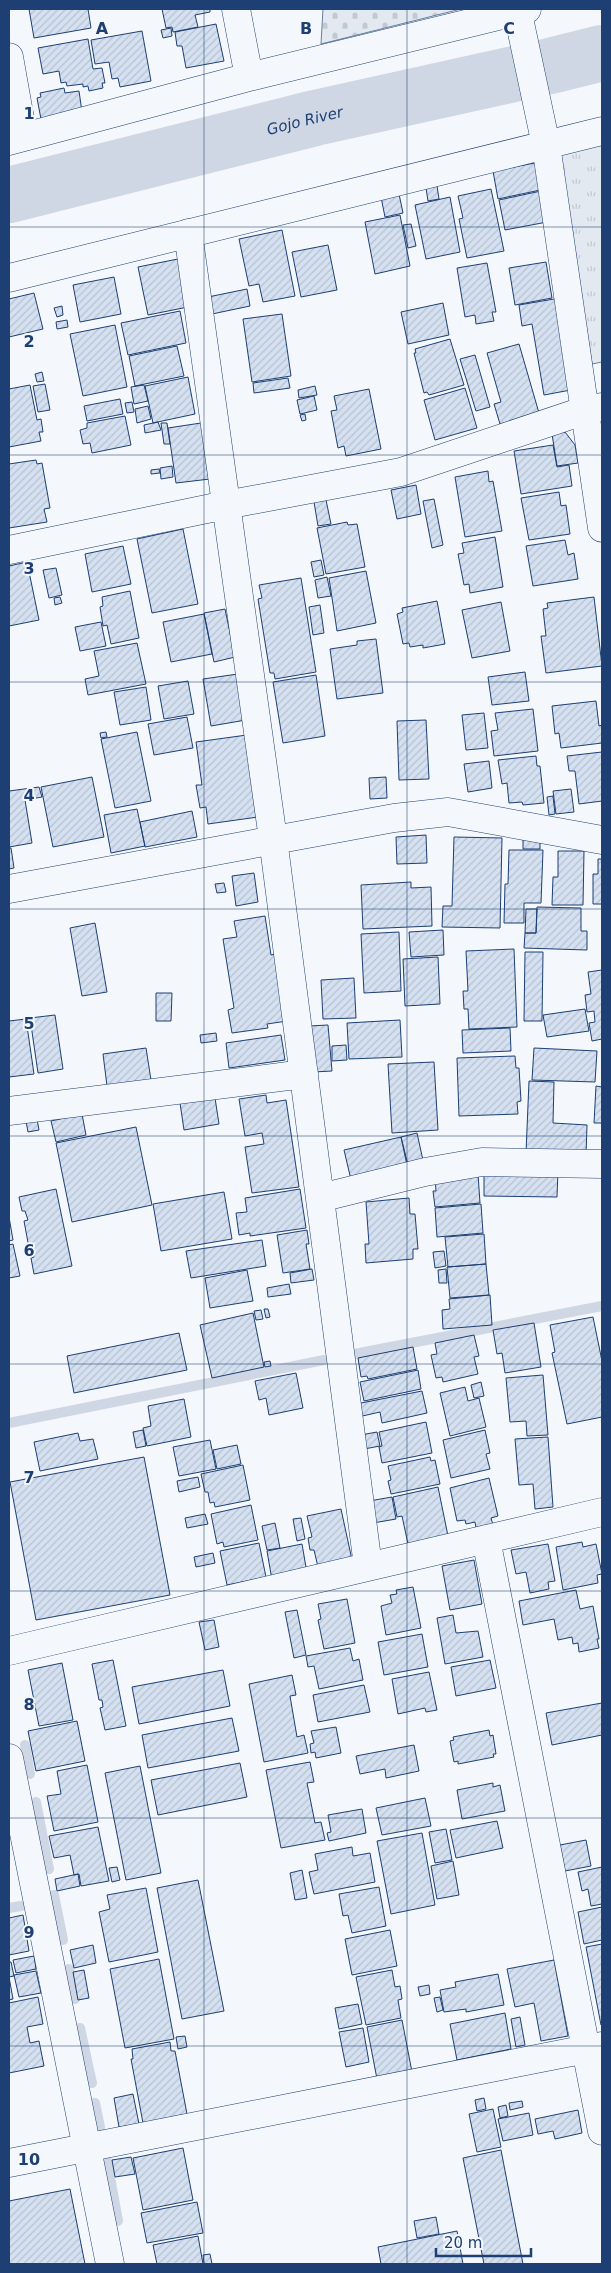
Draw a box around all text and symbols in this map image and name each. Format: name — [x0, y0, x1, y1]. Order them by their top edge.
text: A — [96, 19, 109, 38]
text: B — [300, 19, 312, 38]
text: C — [503, 19, 515, 38]
water label: Gojo River — [265, 103, 345, 139]
text: 1 — [23, 104, 35, 123]
text: 2 — [23, 332, 35, 351]
text: 3 — [23, 559, 35, 578]
text: 4 — [23, 786, 35, 805]
text: 5 — [23, 1014, 35, 1033]
text: 6 — [23, 1241, 35, 1260]
text: 7 — [23, 1468, 35, 1487]
text: 8 — [23, 1695, 35, 1714]
text: 9 — [23, 1923, 35, 1942]
text: 10 — [18, 2150, 40, 2169]
scale bar — [436, 2226, 531, 2258]
text: 20 m — [444, 2234, 482, 2252]

